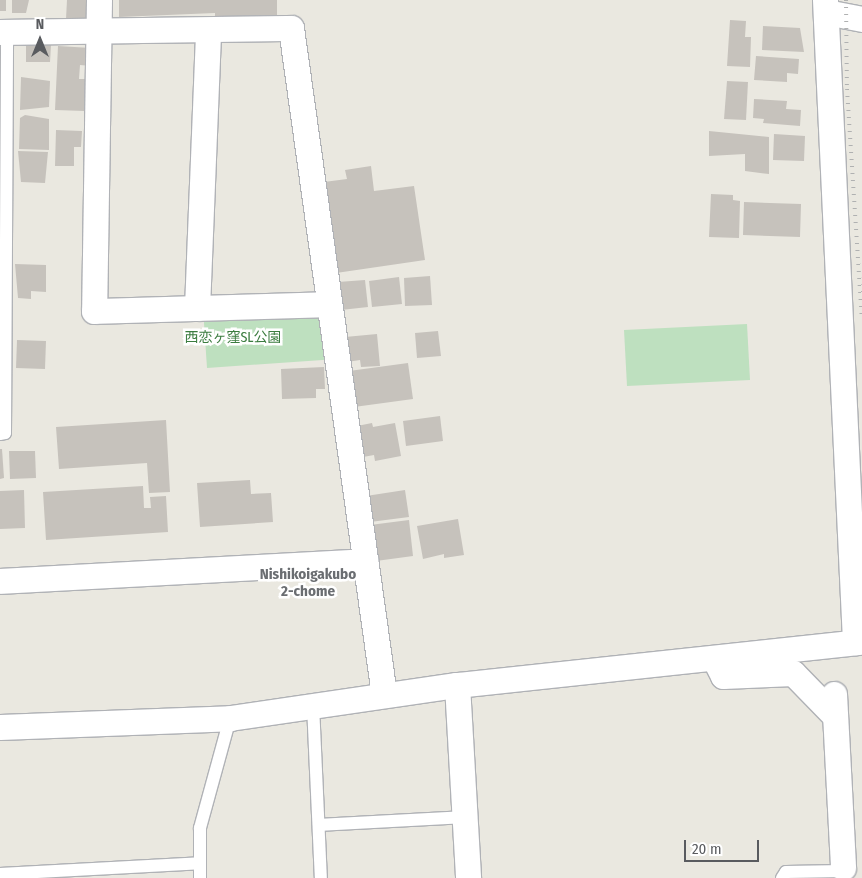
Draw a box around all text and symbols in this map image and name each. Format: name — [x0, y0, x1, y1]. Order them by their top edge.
north arrow — [15, 15, 65, 65]
text: N — [36, 16, 44, 33]
park label: 西恋ヶ窪SL公園 — [184, 330, 282, 346]
district label: Nishikoigakubo 2-chome — [260, 565, 356, 600]
scale bar — [687, 830, 762, 862]
text: 20 m — [692, 840, 722, 858]

